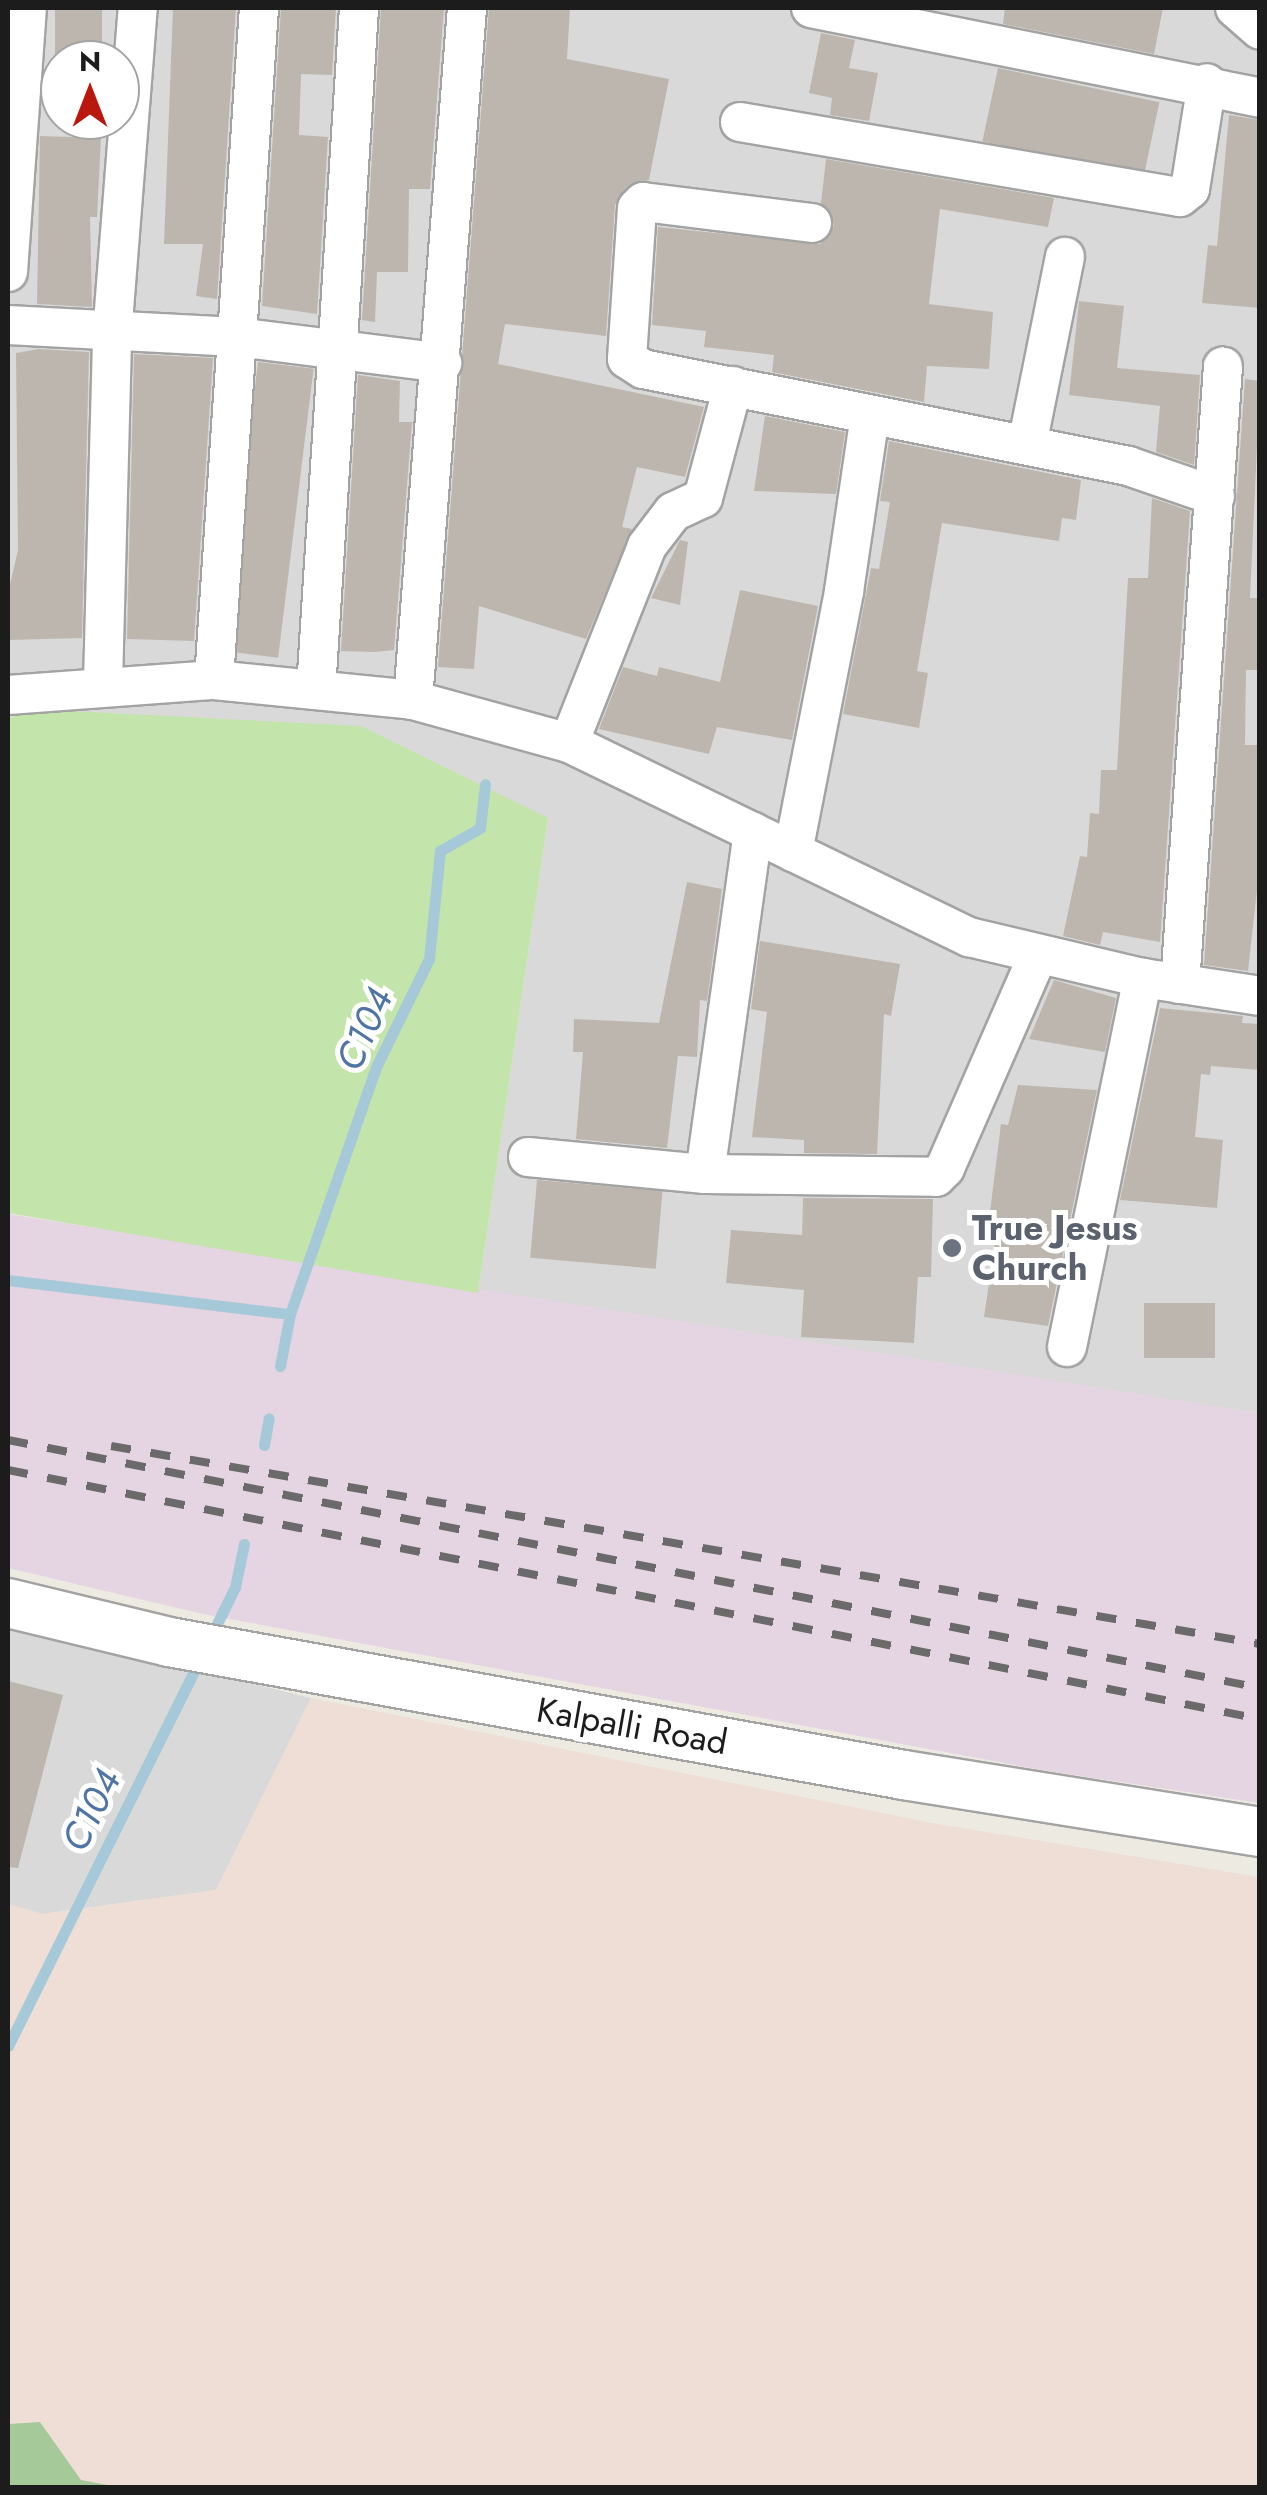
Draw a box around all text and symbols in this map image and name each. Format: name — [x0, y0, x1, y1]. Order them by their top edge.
north arrow — [40, 40, 140, 140]
text: N — [79, 41, 101, 82]
water label: C104 — [326, 981, 402, 1077]
place label: True Jesus Church — [972, 1207, 1138, 1289]
marker: True Jesus Church — [941, 1237, 963, 1259]
street label: Kalpalli Road — [533, 1689, 731, 1763]
water label: C104 — [52, 1762, 130, 1858]

